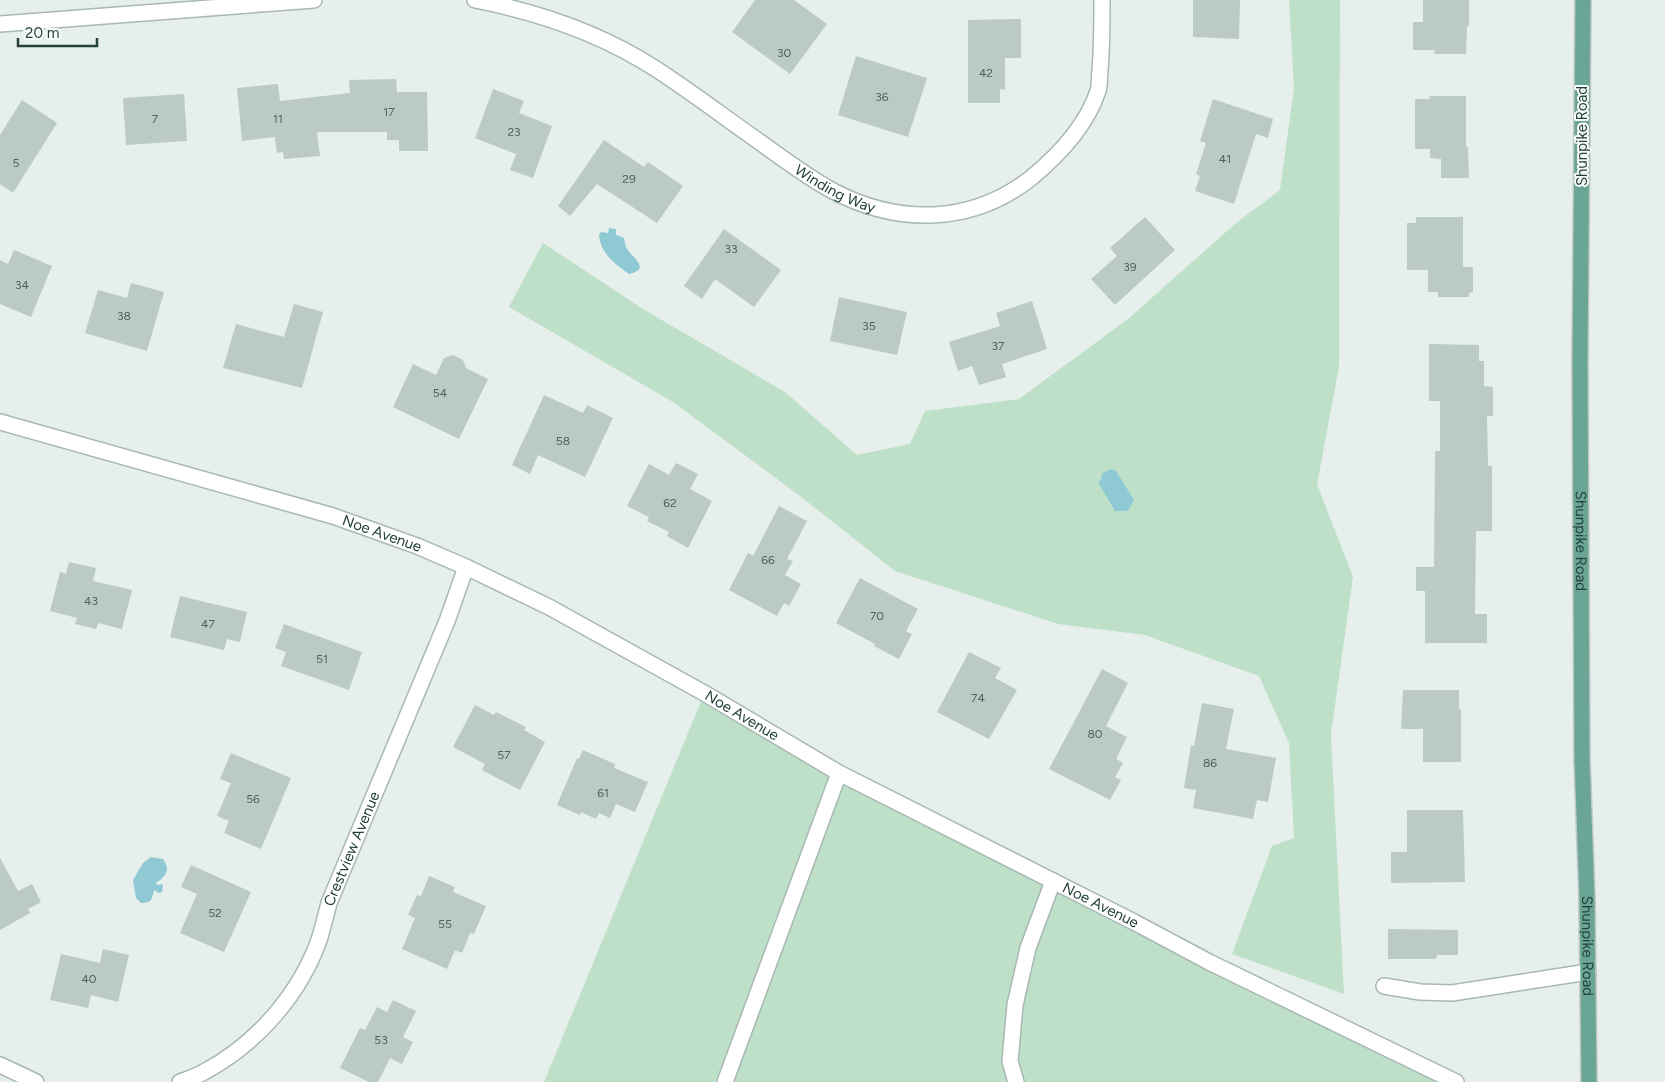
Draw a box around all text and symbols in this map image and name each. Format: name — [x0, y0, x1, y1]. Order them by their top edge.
scale bar — [18, 15, 96, 47]
text: 20 m — [25, 24, 59, 42]
house number: 30 — [777, 46, 791, 60]
house number: 42 — [979, 66, 993, 80]
street label: Shunpike Road — [1573, 86, 1591, 186]
house number: 36 — [875, 90, 889, 104]
house number: 17 — [383, 105, 395, 119]
house number: 7 — [152, 112, 159, 126]
house number: 11 — [273, 112, 283, 126]
house number: 23 — [507, 125, 521, 139]
house number: 41 — [1219, 152, 1231, 166]
house number: 5 — [13, 156, 20, 170]
street label: Winding Way — [791, 161, 878, 217]
house number: 29 — [622, 172, 636, 186]
house number: 33 — [724, 242, 738, 256]
house number: 39 — [1123, 260, 1137, 274]
house number: 34 — [15, 278, 30, 292]
house number: 38 — [117, 309, 131, 323]
house number: 35 — [862, 319, 876, 333]
house number: 37 — [992, 339, 1005, 353]
house number: 54 — [433, 386, 448, 400]
house number: 58 — [556, 434, 570, 448]
street label: Shunpike Road — [1572, 491, 1590, 591]
house number: 62 — [663, 496, 677, 510]
street label: Noe Avenue — [340, 511, 425, 556]
house number: 66 — [761, 553, 775, 567]
house number: 43 — [84, 594, 98, 608]
house number: 70 — [870, 609, 884, 623]
house number: 47 — [201, 617, 215, 631]
house number: 51 — [316, 652, 328, 666]
street label: Noe Avenue — [702, 687, 782, 744]
house number: 74 — [971, 691, 985, 705]
house number: 80 — [1087, 727, 1103, 741]
house number: 57 — [497, 748, 511, 762]
house number: 86 — [1203, 756, 1217, 770]
house number: 61 — [597, 786, 609, 800]
street label: Crestview Avenue — [320, 789, 384, 909]
house number: 56 — [246, 792, 260, 806]
street label: Noe Avenue — [1060, 878, 1142, 932]
street label: Shunpike Road — [1578, 896, 1597, 996]
house number: 52 — [208, 906, 222, 920]
house number: 55 — [438, 917, 452, 931]
house number: 40 — [81, 972, 97, 986]
house number: 53 — [374, 1033, 388, 1047]

